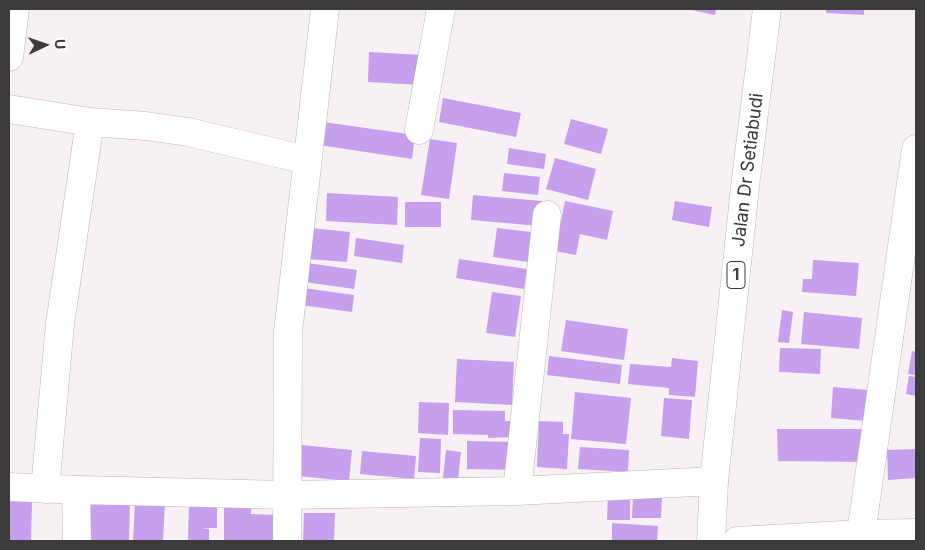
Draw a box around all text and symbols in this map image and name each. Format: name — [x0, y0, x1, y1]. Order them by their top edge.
north arrow — [20, 20, 70, 70]
text: U — [52, 39, 69, 50]
street label: Jalan Dr Setiabudi — [728, 92, 768, 248]
road number: 1 — [727, 262, 745, 288]

